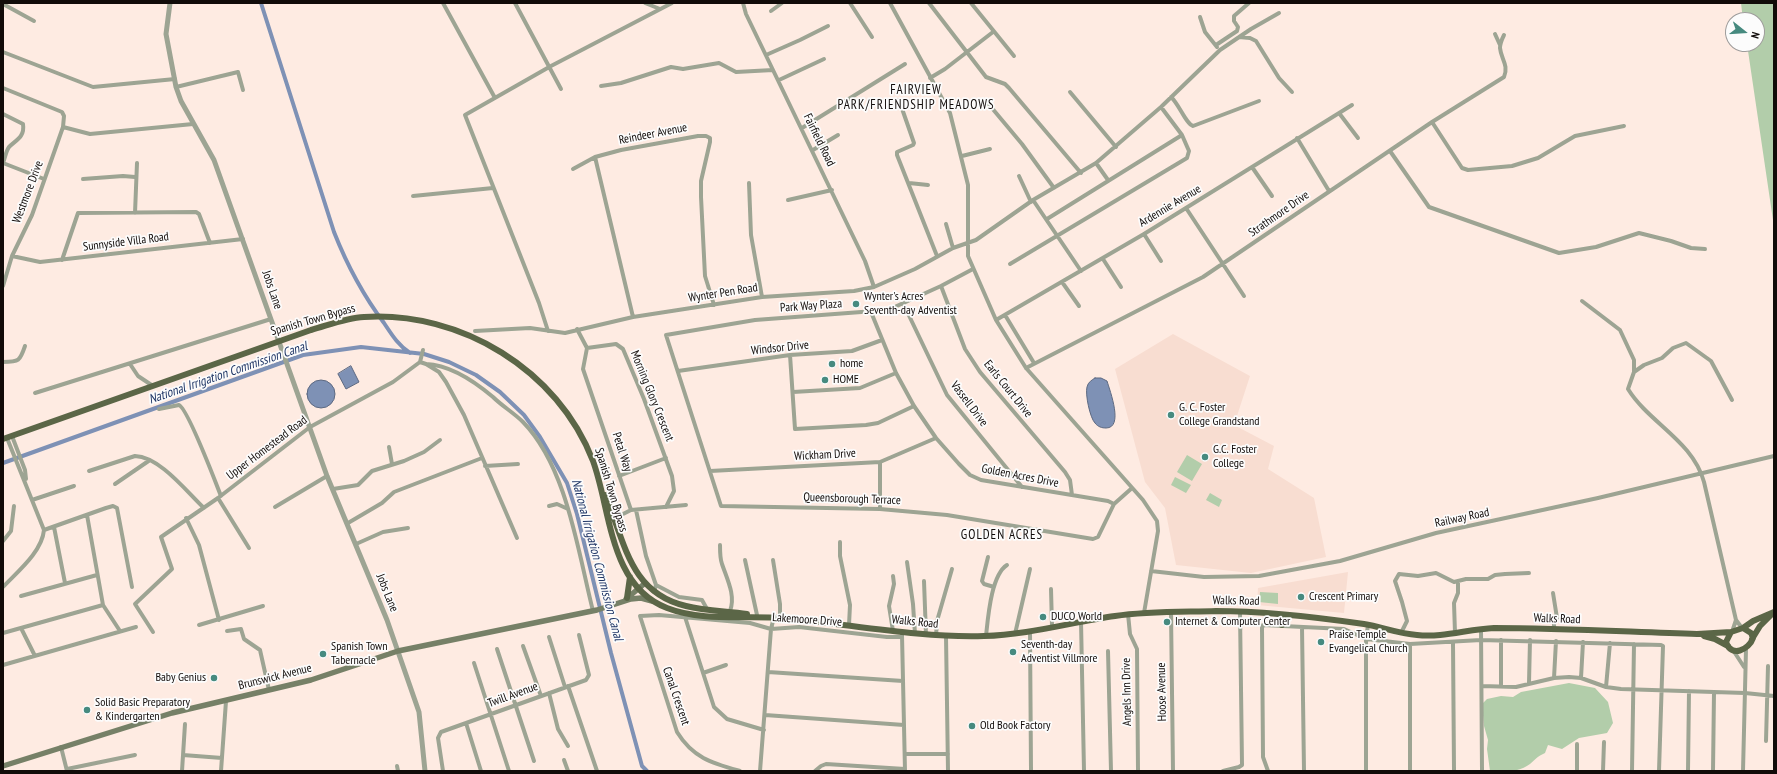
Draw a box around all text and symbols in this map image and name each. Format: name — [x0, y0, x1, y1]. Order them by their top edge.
north arrow — [1725, 12, 1765, 52]
text: N — [1748, 30, 1763, 40]
district label: FAIRVIEW PARK/FRIENDSHIP MEADOWS — [837, 82, 995, 113]
street label: Fairfield Road — [800, 111, 838, 169]
street label: Reindeer Avenue — [618, 120, 688, 148]
street label: Westmore Drive — [10, 159, 46, 225]
street label: Ardennie Avenue — [1136, 182, 1204, 230]
street label: Strathmore Drive — [1246, 188, 1312, 240]
street label: Sunnyside Villa Road — [82, 230, 170, 254]
street label: Jobs Lane — [259, 269, 285, 311]
street label: Wynter Pen Road — [687, 280, 759, 306]
place label: Wynter's Acres Seventh-day Adventist — [864, 290, 957, 318]
street label: Park Way Plaza — [780, 297, 842, 315]
marker: Wynter's Acres Seventh-day Adventist — [851, 299, 861, 309]
street label: Spanish Town Bypass — [269, 301, 357, 339]
water label: National Irrigation Commission Canal — [147, 338, 309, 408]
street label: Windsor Drive — [750, 338, 810, 358]
street label: Morning Glory Crescent — [627, 349, 677, 443]
place label: home — [840, 357, 863, 371]
street label: Earls Court Drive — [981, 357, 1035, 421]
marker: home — [827, 359, 837, 369]
place label: HOME — [833, 373, 859, 387]
marker: HOME — [820, 375, 830, 385]
street label: Vassell Drive — [947, 379, 991, 429]
place label: G. C. Foster College Grandstand — [1179, 401, 1260, 429]
marker: G. C. Foster College Grandstand — [1166, 410, 1176, 420]
street label: Upper Homestead Road — [224, 413, 310, 483]
street label: Petal Way — [609, 431, 635, 473]
place label: G.C. Foster College — [1213, 443, 1257, 471]
street label: Spanish Town Bypass — [591, 446, 631, 534]
street label: Wickham Drive — [794, 446, 856, 464]
marker: G.C. Foster College — [1200, 452, 1210, 462]
street label: Golden Acres Drive — [980, 461, 1060, 491]
water label: National Irrigation Commission Canal — [568, 477, 626, 643]
street label: Queensborough Terrace — [803, 490, 901, 508]
street label: Railway Road — [1433, 505, 1491, 531]
district label: GOLDEN ACRES — [961, 527, 1043, 543]
street label: Jobs Lane — [373, 572, 401, 614]
place label: Crescent Primary — [1309, 590, 1378, 604]
marker: Crescent Primary — [1296, 592, 1306, 602]
street label: Walks Road — [1212, 593, 1260, 609]
street label: Lakemoore Drive — [772, 610, 842, 630]
place label: DUCO World — [1051, 610, 1102, 624]
street label: Walks Road — [1533, 611, 1581, 627]
street label: Walks Road — [891, 612, 939, 632]
marker: DUCO World — [1038, 612, 1048, 622]
place label: Internet & Computer Center — [1175, 615, 1290, 629]
marker: Internet & Computer Center — [1162, 617, 1172, 627]
place label: Praise Temple Evangelical Church — [1329, 628, 1408, 656]
marker: Praise Temple Evangelical Church — [1316, 637, 1326, 647]
place label: Seventh-day Adventist Villmore — [1021, 638, 1098, 666]
place label: Spanish Town Tabernacle — [331, 640, 387, 668]
marker: Seventh-day Adventist Villmore — [1008, 647, 1018, 657]
marker: Spanish Town Tabernacle — [318, 649, 328, 659]
street label: Angels Inn Drive — [1119, 658, 1135, 726]
street label: Brunswick Avenue — [237, 661, 313, 693]
street label: Hoose Avenue — [1154, 663, 1170, 721]
street label: Canal Crescent — [659, 665, 693, 727]
place label: Baby Genius — [155, 671, 206, 685]
marker: Baby Genius — [209, 673, 219, 683]
street label: Twill Avenue — [486, 679, 540, 711]
place label: Solid Basic Preparatory & Kindergarten — [95, 696, 190, 724]
marker: Solid Basic Preparatory & Kindergarten — [82, 705, 92, 715]
place label: Old Book Factory — [980, 719, 1051, 733]
marker: Old Book Factory — [967, 721, 977, 731]

